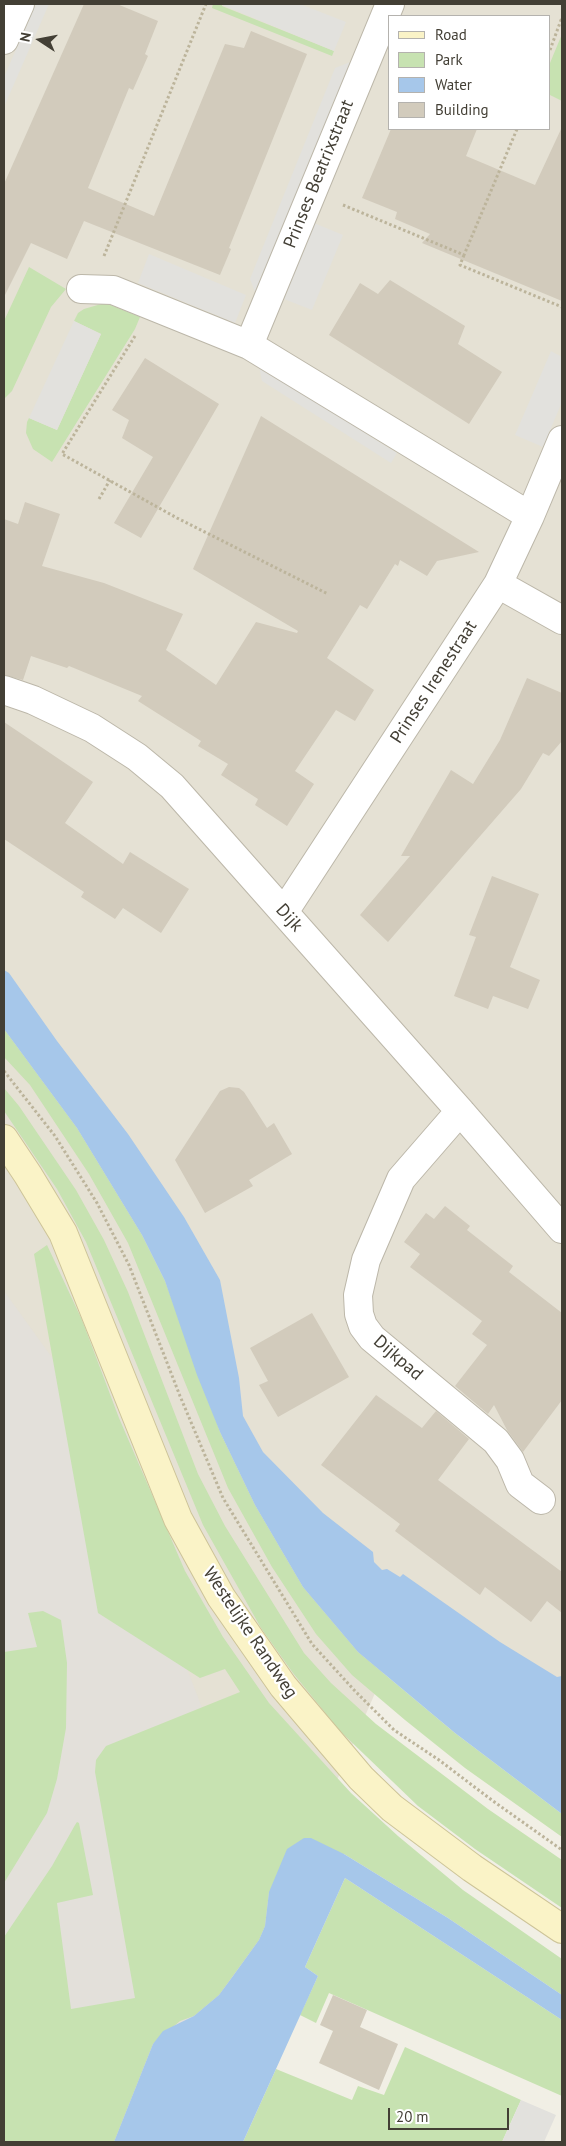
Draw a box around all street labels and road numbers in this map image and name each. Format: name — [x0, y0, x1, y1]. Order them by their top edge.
street label: Prinses Beatrixstraat — [279, 97, 359, 251]
street label: Prinses Irenestraat — [386, 616, 482, 748]
street label: Dijk — [271, 900, 307, 936]
street label: Dijkpad — [369, 1331, 427, 1385]
street label: Westelijke Randweg — [198, 1563, 302, 1703]

